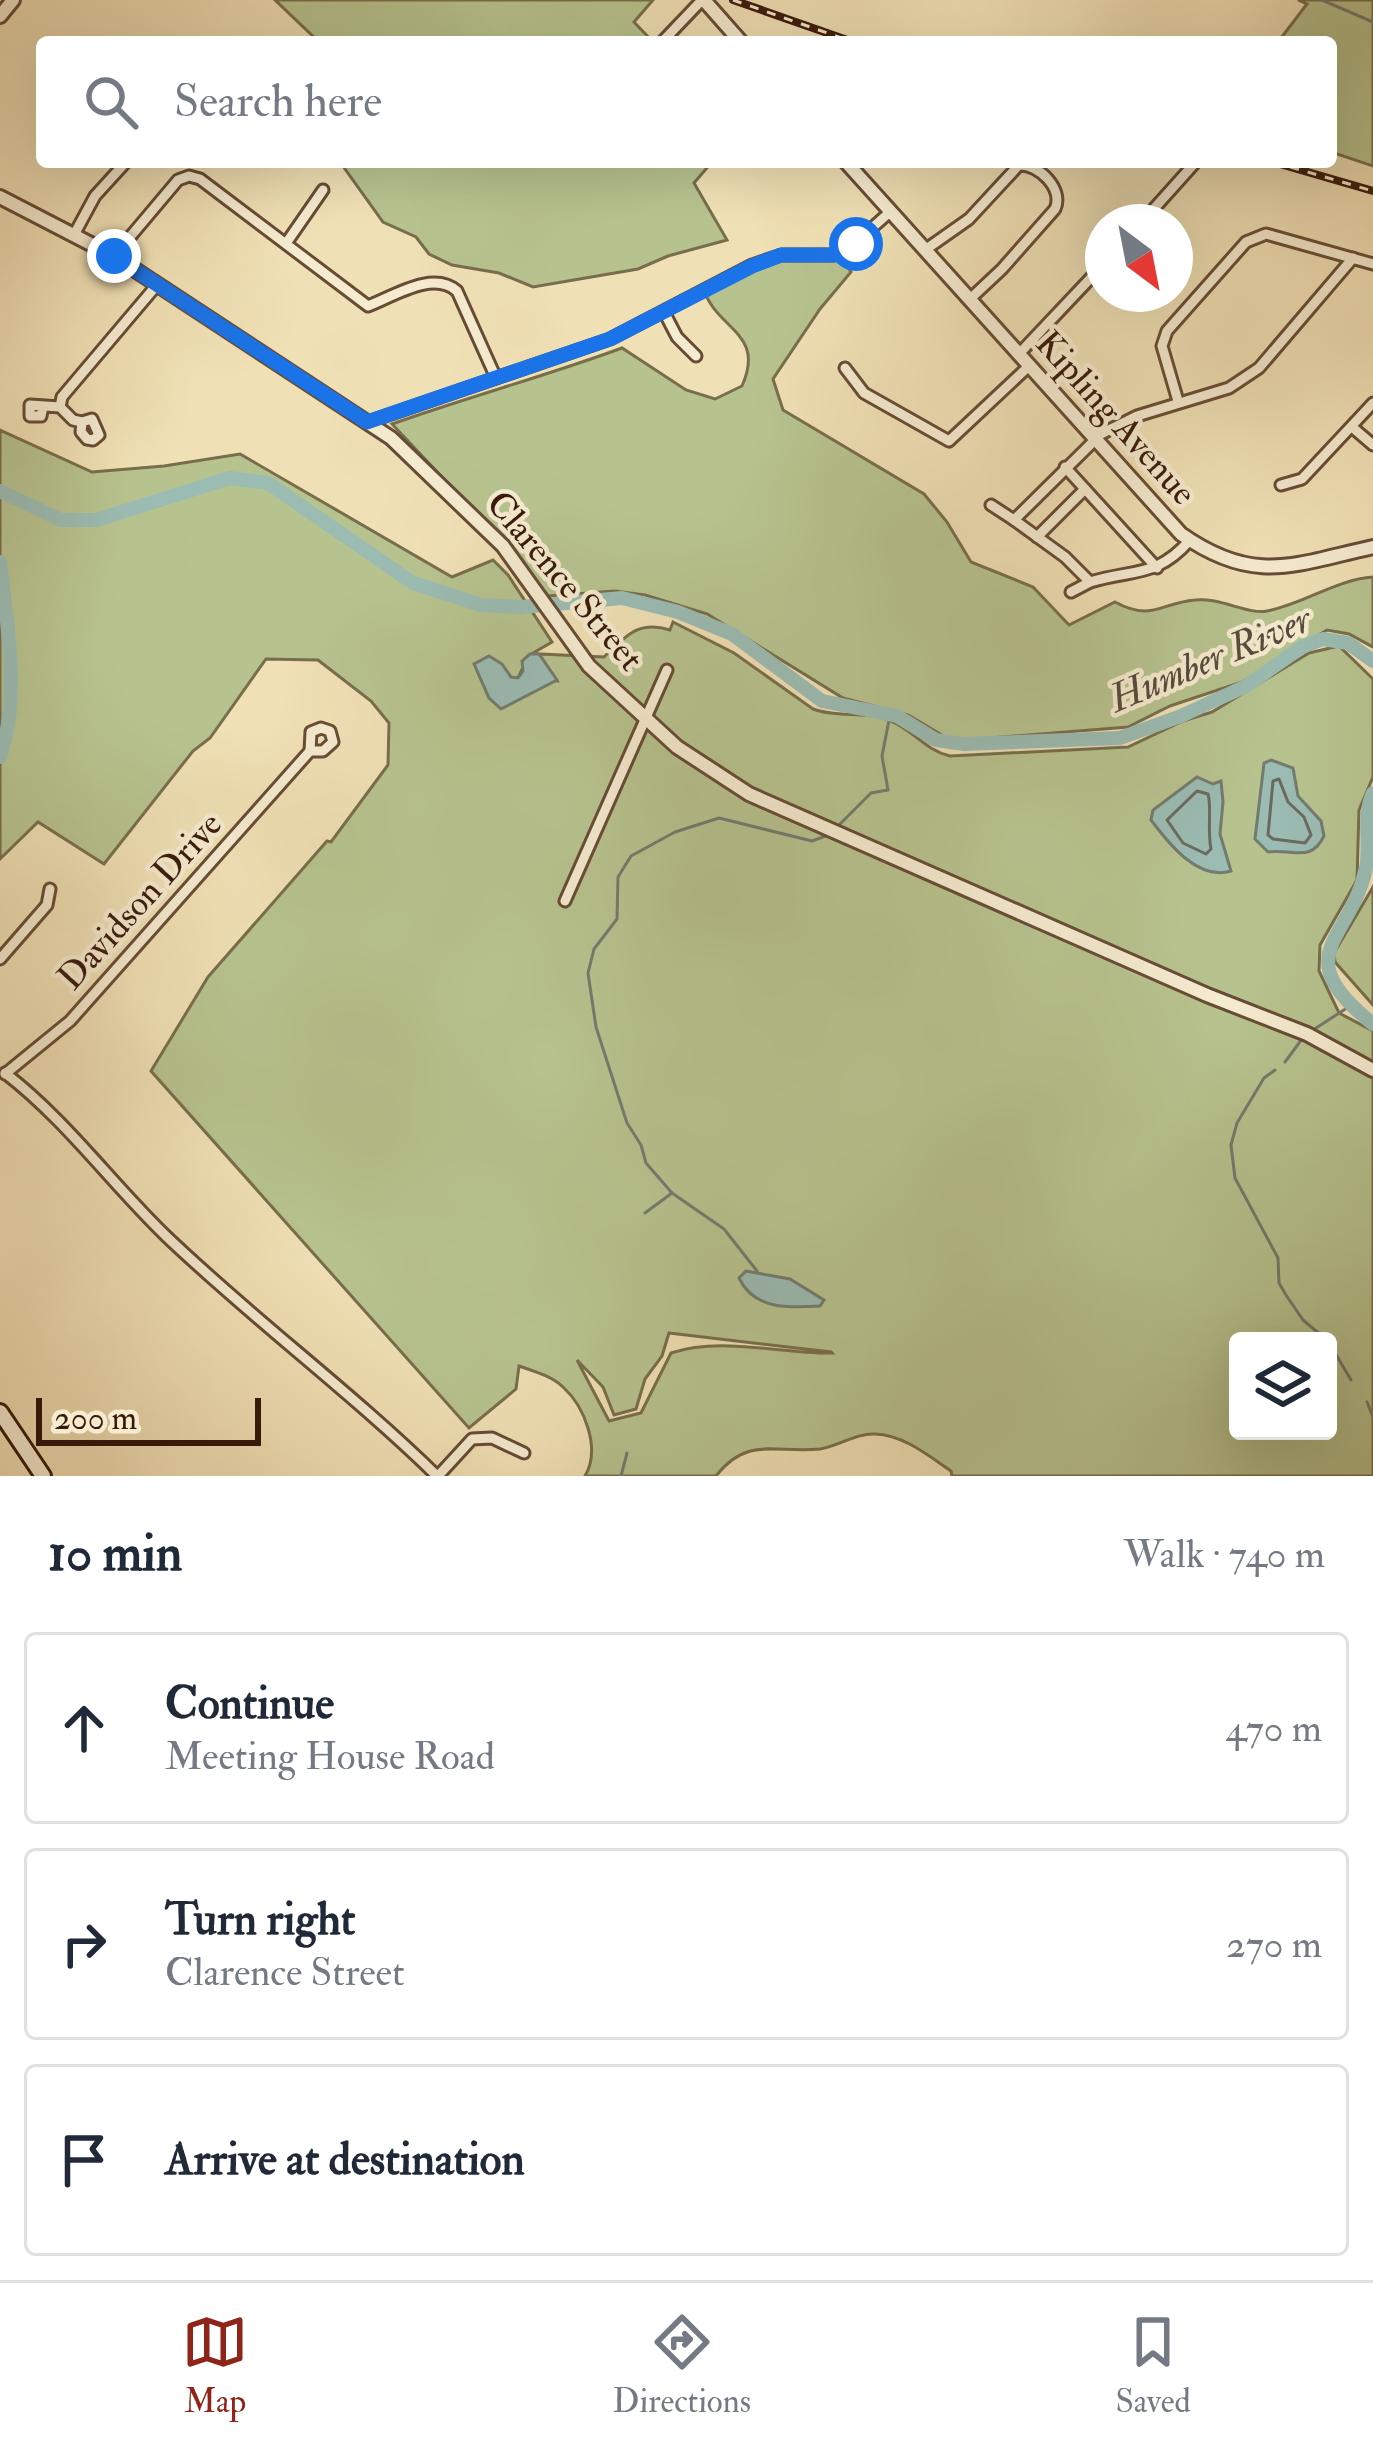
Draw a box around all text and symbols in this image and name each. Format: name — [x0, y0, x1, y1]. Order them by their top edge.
search box — [36, 36, 1337, 168]
icon: search — [78, 69, 144, 135]
text: Search here — [174, 74, 382, 130]
north arrow — [1085, 204, 1193, 312]
route start — [829, 217, 883, 271]
route end — [87, 229, 141, 283]
street label: Kipling Avenue — [1026, 321, 1206, 515]
street label: Clarence Street — [477, 482, 653, 680]
water label: Humber River — [1100, 594, 1321, 724]
street label: Davidson Drive — [48, 803, 232, 999]
map controls — [1229, 1332, 1337, 1440]
button: layers — [1229, 1332, 1337, 1440]
scale bar — [36, 1392, 261, 1445]
text: 200 m — [54, 1398, 137, 1439]
text: 10 min — [48, 1522, 182, 1586]
text: Walk · 740 m — [1124, 1530, 1325, 1579]
text: Continue — [165, 1676, 334, 1732]
icon: ahead — [51, 1695, 117, 1761]
text: 470 m — [1226, 1704, 1322, 1753]
text: Meeting House Road — [165, 1732, 495, 1781]
text: Turn right — [165, 1892, 355, 1948]
icon: right — [51, 1911, 117, 1977]
text: 270 m — [1226, 1920, 1322, 1969]
text: Clarence Street — [165, 1948, 405, 1997]
icon: arrive — [51, 2127, 117, 2193]
text: Arrive at destination — [165, 2132, 525, 2188]
tab: Map — [182, 2309, 248, 2422]
tab: Directions — [613, 2309, 751, 2422]
tab: Saved — [1115, 2309, 1191, 2422]

